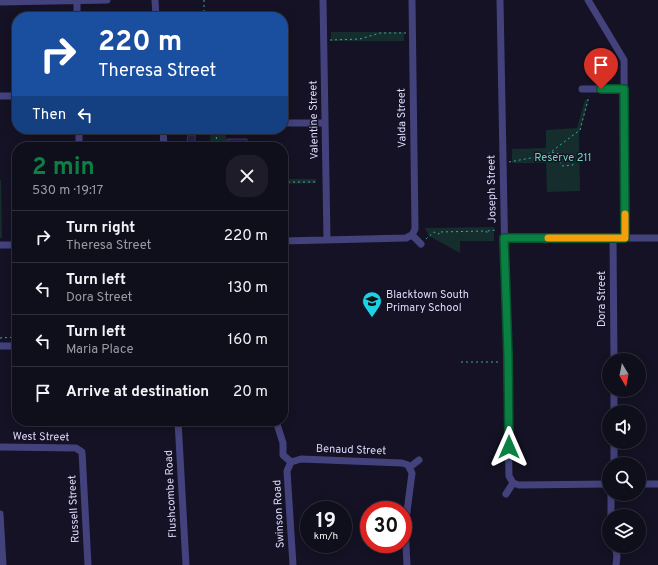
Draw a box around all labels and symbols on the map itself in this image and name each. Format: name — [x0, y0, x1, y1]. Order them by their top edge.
pin — [584, 48, 618, 89]
street label: Valentine Street — [306, 80, 322, 160]
street label: Valda Street — [394, 88, 410, 148]
park label: Reserve 211 — [534, 151, 592, 165]
street label: Joseph Street — [484, 155, 500, 223]
street label: Dora Street — [595, 271, 609, 327]
place label: Blacktown South Primary School — [386, 288, 469, 315]
school or university icon: Blacktown South Primary School — [361, 290, 383, 318]
north arrow — [602, 353, 646, 397]
position arrow — [488, 426, 530, 468]
street label: West Street — [12, 430, 70, 444]
street label: Benaud Street — [315, 442, 387, 458]
street label: Flushcombe Road — [162, 450, 180, 538]
street label: Russell Street — [65, 475, 83, 543]
street label: Swinson Road — [270, 479, 288, 549]
speed limit sign: 30 — [360, 501, 412, 553]

